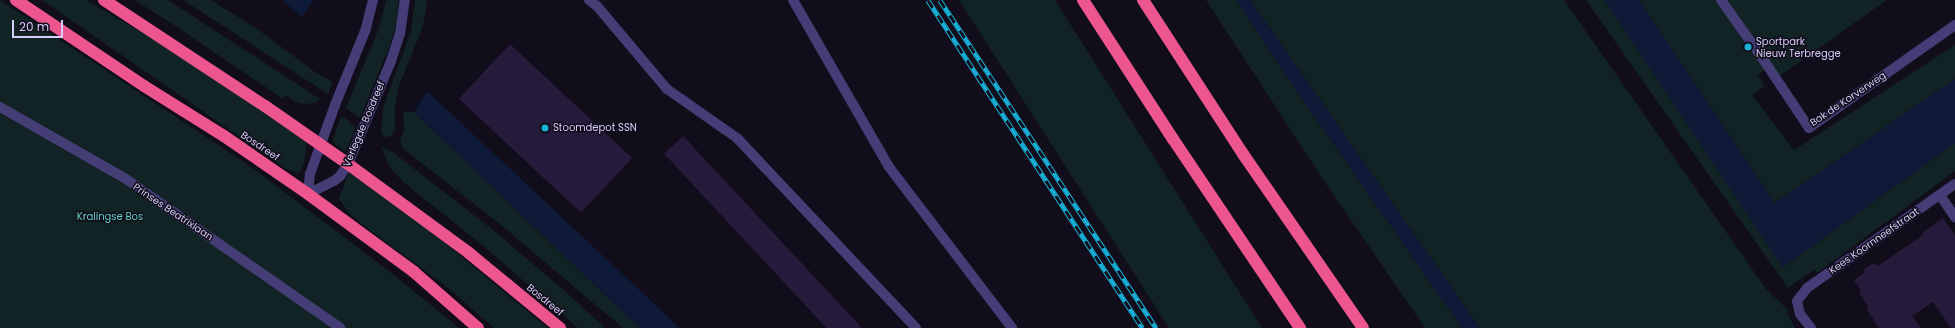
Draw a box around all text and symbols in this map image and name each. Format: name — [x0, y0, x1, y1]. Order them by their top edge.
scale bar — [14, 12, 65, 38]
text: 20 m — [19, 18, 49, 35]
place label: Sportpark Nieuw Terbregge — [1756, 35, 1841, 58]
marker: Sportpark Nieuw Terbregge — [1743, 42, 1753, 52]
street label: Bok de Korverweg — [1808, 69, 1888, 129]
street label: Verlegde Bosdreef — [341, 79, 387, 169]
place label: Stoomdepot SSN — [553, 122, 637, 134]
marker: Stoomdepot SSN — [540, 123, 550, 133]
street label: Bosdreef — [238, 129, 282, 163]
street label: Prinses Beatrixlaan — [131, 181, 215, 243]
street label: Kees Koornneefstraat — [1827, 205, 1921, 277]
park label: Kralingse Bos — [77, 211, 143, 223]
street label: Bosdreef — [524, 282, 566, 318]

